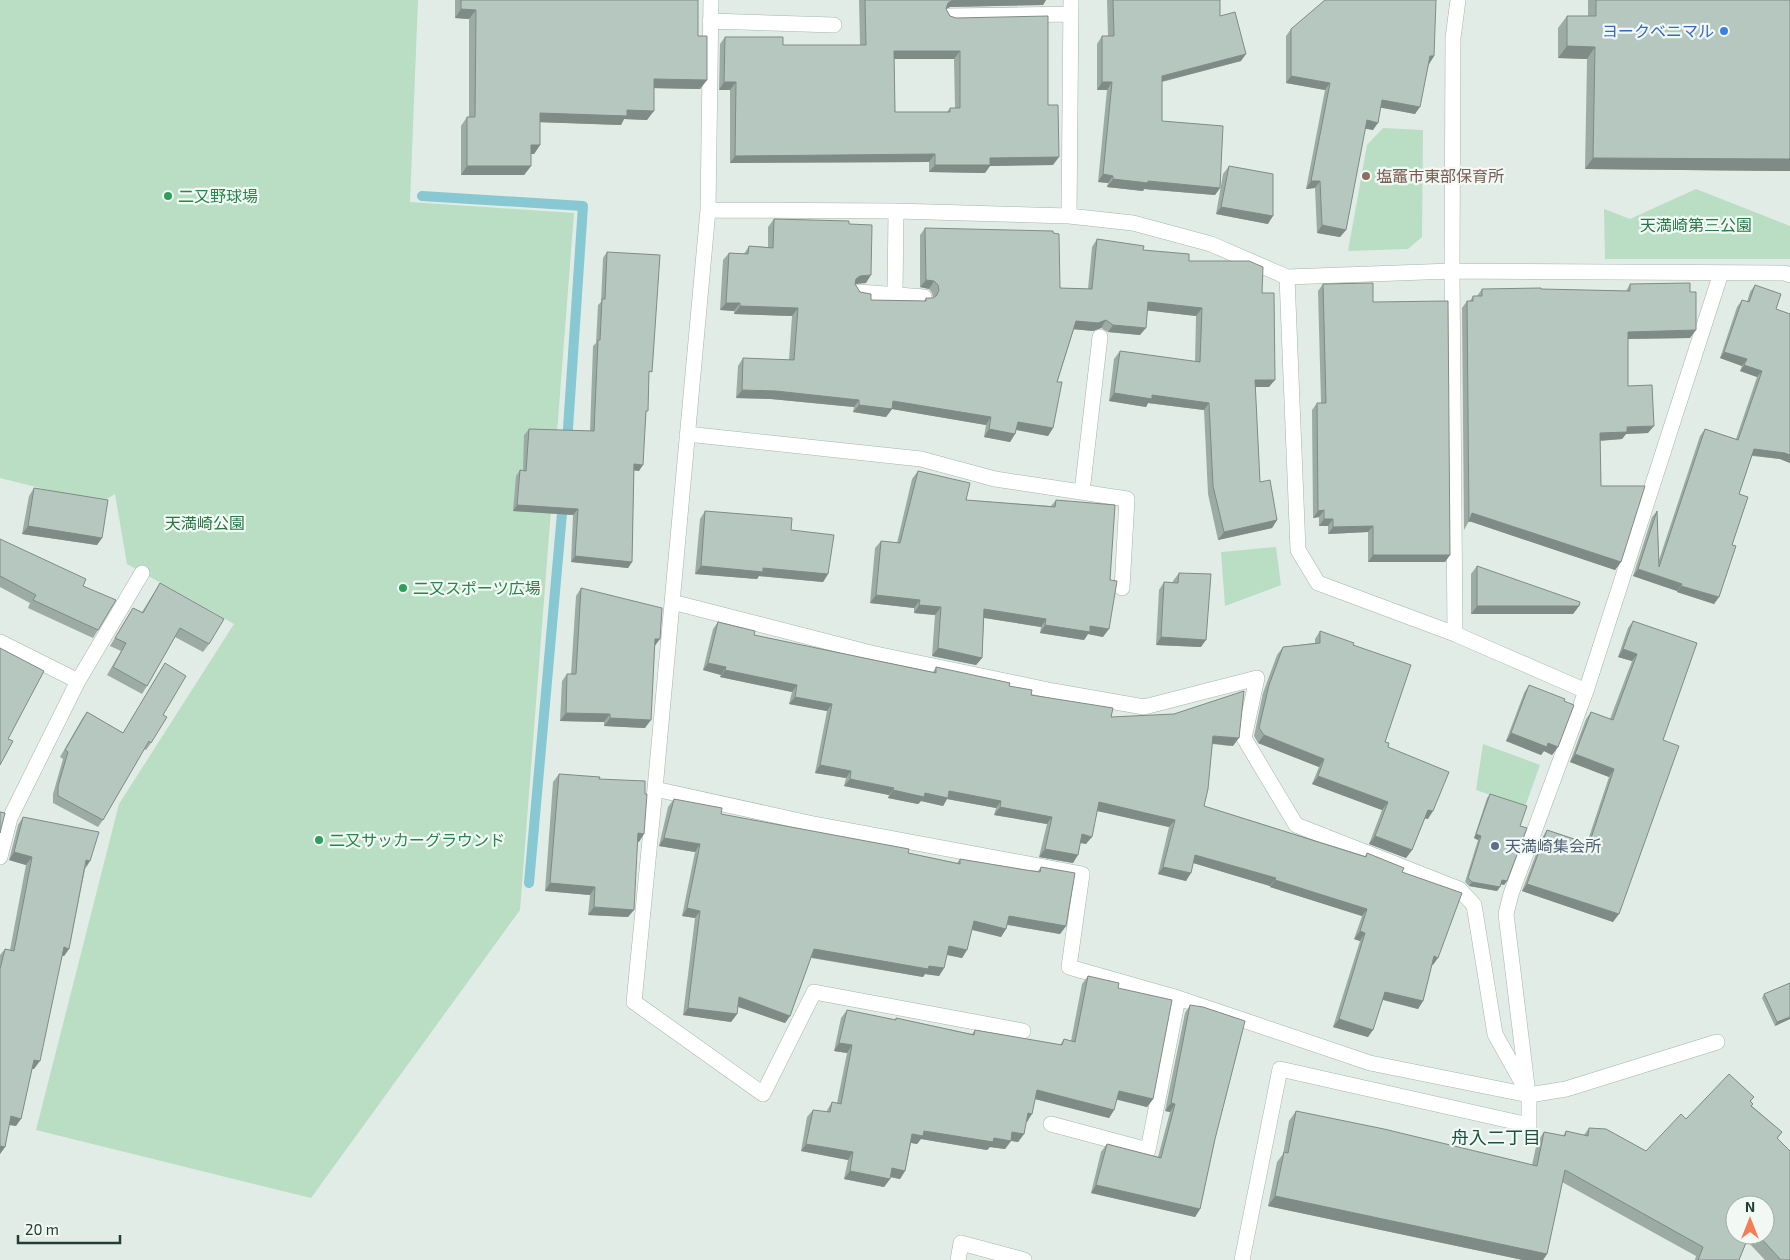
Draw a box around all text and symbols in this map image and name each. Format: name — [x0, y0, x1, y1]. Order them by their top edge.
place label: ヨークベニマル — [1602, 21, 1714, 40]
marker: ヨークベニマル — [1718, 25, 1730, 37]
place label: 塩竈市東部保育所 — [1376, 166, 1504, 185]
marker: 塩竈市東部保育所 — [1360, 170, 1372, 182]
place label: 二又野球場 — [178, 186, 258, 205]
marker: 二又野球場 — [162, 190, 174, 202]
park label: 天満崎第三公園 — [1640, 215, 1752, 234]
park label: 天満崎公園 — [165, 513, 245, 532]
place label: 二又スポーツ広場 — [413, 578, 541, 597]
marker: 二又スポーツ広場 — [397, 582, 409, 594]
place label: 二又サッカーグラウンド — [329, 830, 505, 849]
marker: 二又サッカーグラウンド — [313, 834, 325, 846]
place label: 天満崎集会所 — [1505, 836, 1601, 855]
marker: 天満崎集会所 — [1489, 840, 1501, 852]
district label: 舟入二丁目 — [1451, 1126, 1541, 1148]
north arrow — [1725, 1195, 1775, 1245]
text: N — [1745, 1198, 1755, 1215]
scale bar — [18, 1212, 120, 1244]
text: 20 m — [25, 1220, 59, 1238]

